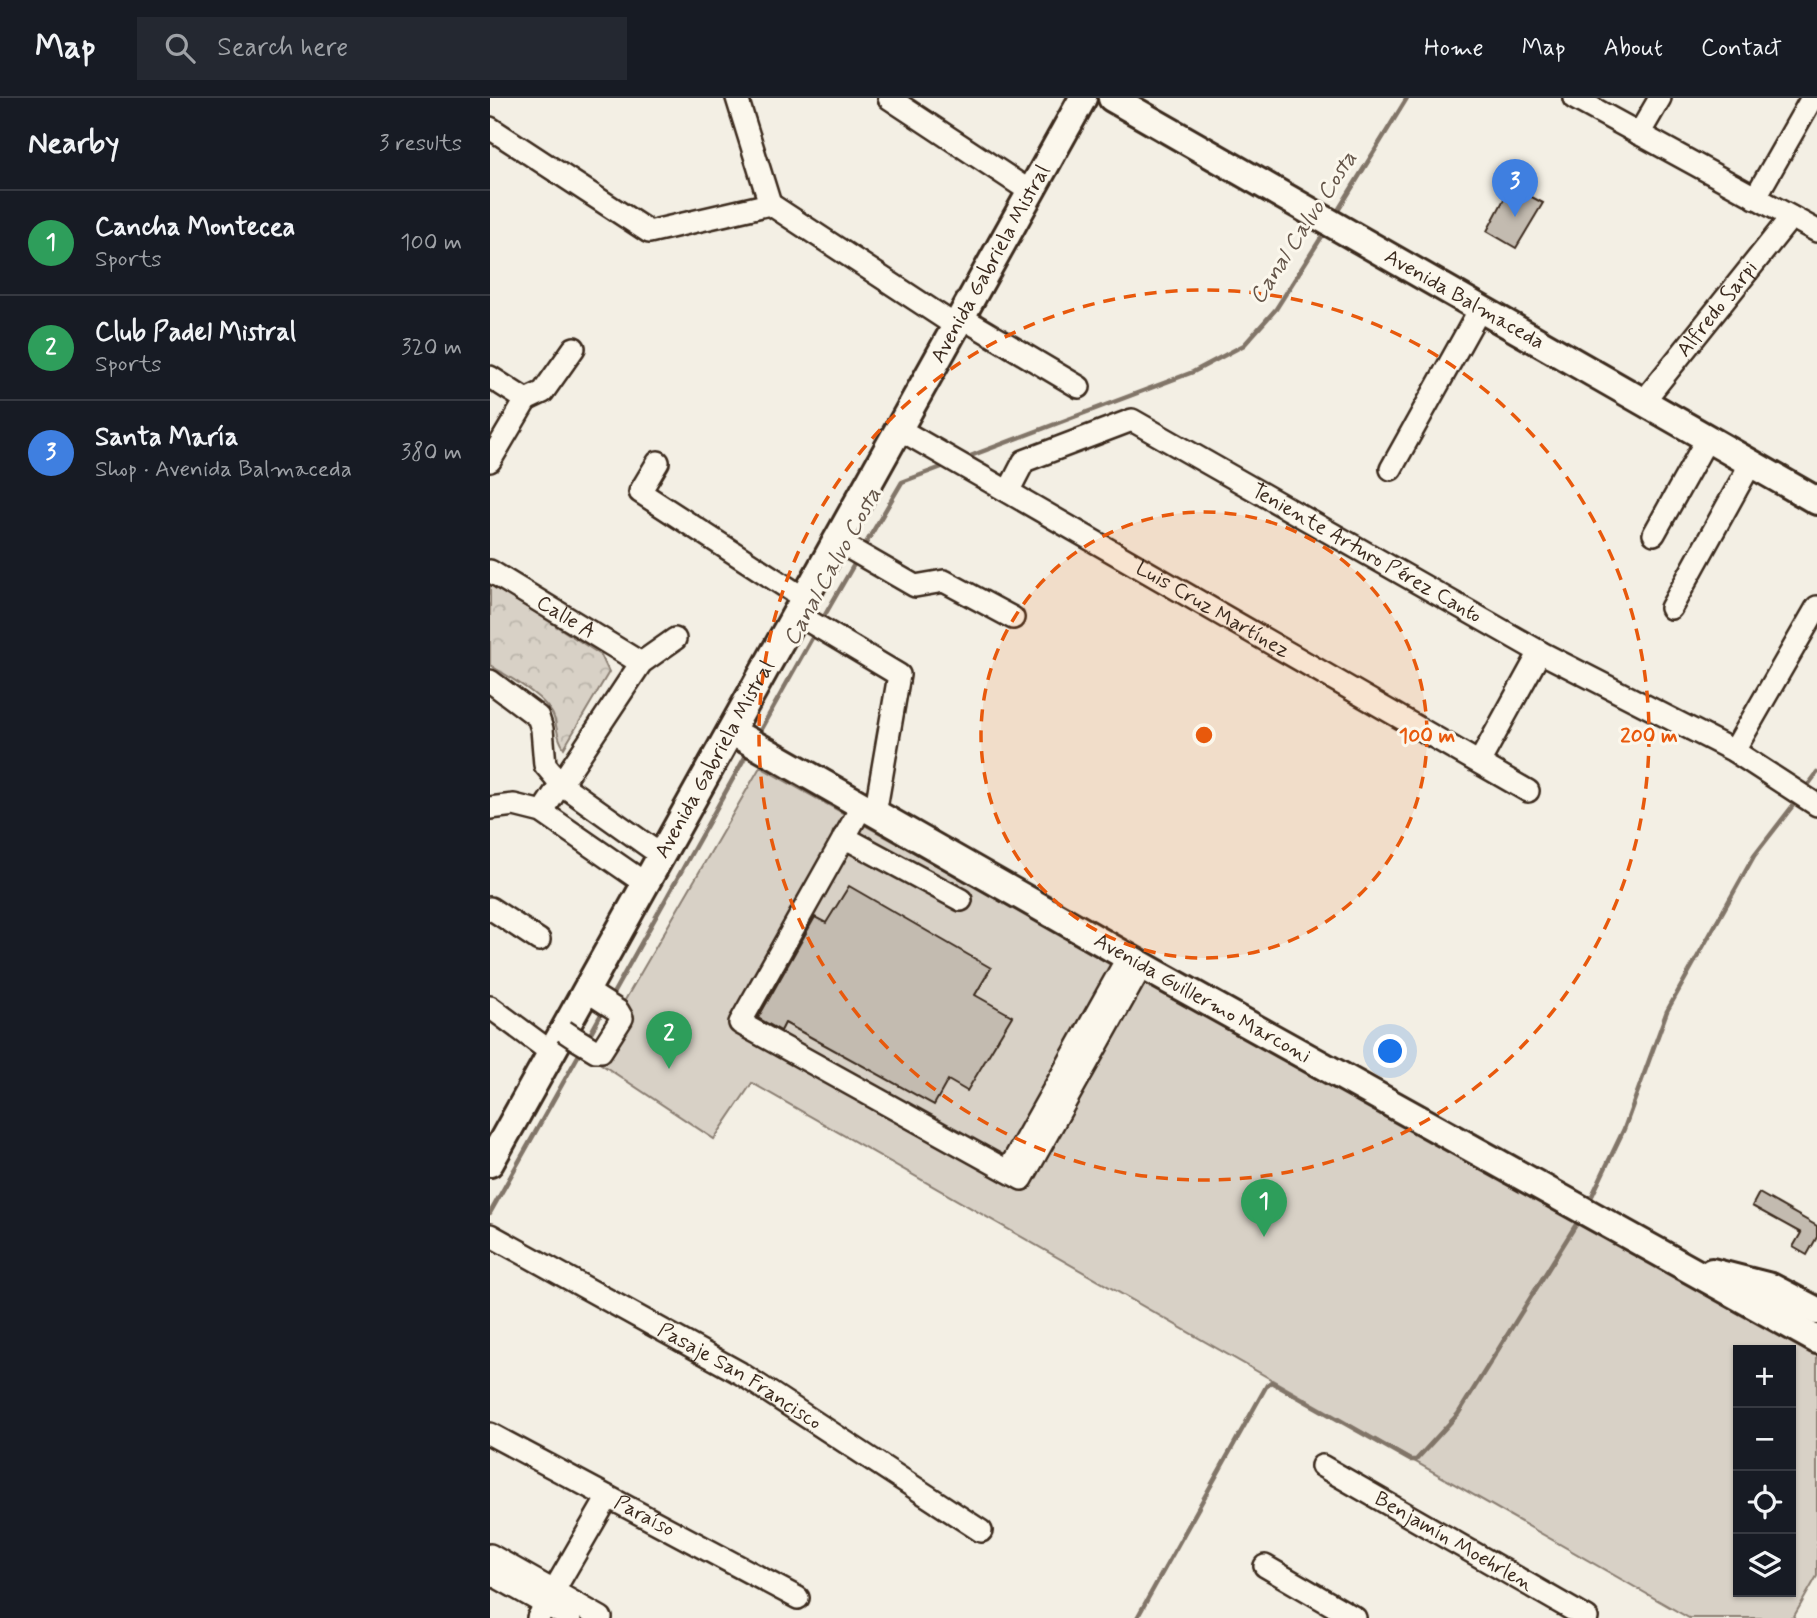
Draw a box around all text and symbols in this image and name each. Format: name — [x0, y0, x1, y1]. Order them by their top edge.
search box — [137, 17, 627, 80]
text: Map — [35, 26, 95, 70]
icon: search — [161, 29, 199, 67]
text: Search here — [217, 31, 348, 65]
text: Home — [1424, 33, 1484, 64]
text: Map — [1522, 33, 1566, 64]
text: About — [1604, 33, 1663, 64]
text: Contact — [1701, 33, 1782, 64]
text: Nearby — [28, 124, 119, 163]
text: 3 results — [379, 129, 462, 159]
water label: Canal Calvo Costa — [1243, 145, 1365, 310]
pin: 3 — [1492, 159, 1538, 217]
street label: Avenida Gabriela Mistral — [924, 160, 1057, 368]
text: Cancha Montecea — [95, 211, 295, 245]
text: 1 — [46, 228, 56, 258]
text: 100 m — [400, 228, 462, 258]
street label: Avenida Balmaceda — [1379, 243, 1550, 356]
text: Sports — [95, 245, 162, 275]
street label: Alfredo Sarpi — [1670, 255, 1764, 363]
text: Club Padel Mistral — [95, 316, 296, 350]
text: 2 — [45, 333, 57, 363]
text: 320 m — [401, 333, 462, 363]
text: Sports — [95, 350, 162, 380]
text: Santa María — [95, 421, 238, 455]
text: 3 — [46, 438, 56, 468]
text: 380 m — [401, 438, 462, 468]
text: Shop · Avenida Balmaceda — [95, 455, 352, 485]
street label: Teniente Arturo Pérez Canto — [1246, 477, 1487, 630]
water label: Canal Calvo Costa — [777, 482, 889, 652]
street label: Luis Cruz Martínez — [1131, 554, 1295, 665]
street label: Calle A — [531, 589, 601, 646]
street label: Avenida Gabriela Mistral — [648, 655, 781, 863]
text: 100 m — [1399, 722, 1455, 750]
text: 200 m — [1620, 722, 1678, 750]
centre of rings — [1192, 723, 1216, 747]
street label: Avenida Guillermo Marconi — [1089, 927, 1316, 1070]
pin: 2 — [646, 1011, 692, 1069]
your location — [1373, 1034, 1407, 1068]
pin: 1 — [1241, 1179, 1287, 1237]
street label: Pasaje San Francisco — [653, 1316, 827, 1437]
map controls — [1733, 1345, 1796, 1597]
button: + — [1733, 1345, 1796, 1408]
button: − — [1733, 1408, 1796, 1471]
button: locate — [1733, 1471, 1796, 1534]
street label: Benjamín Moehrlen — [1369, 1485, 1539, 1599]
street label: Paraíso — [609, 1489, 680, 1544]
button: layers — [1733, 1534, 1796, 1597]

